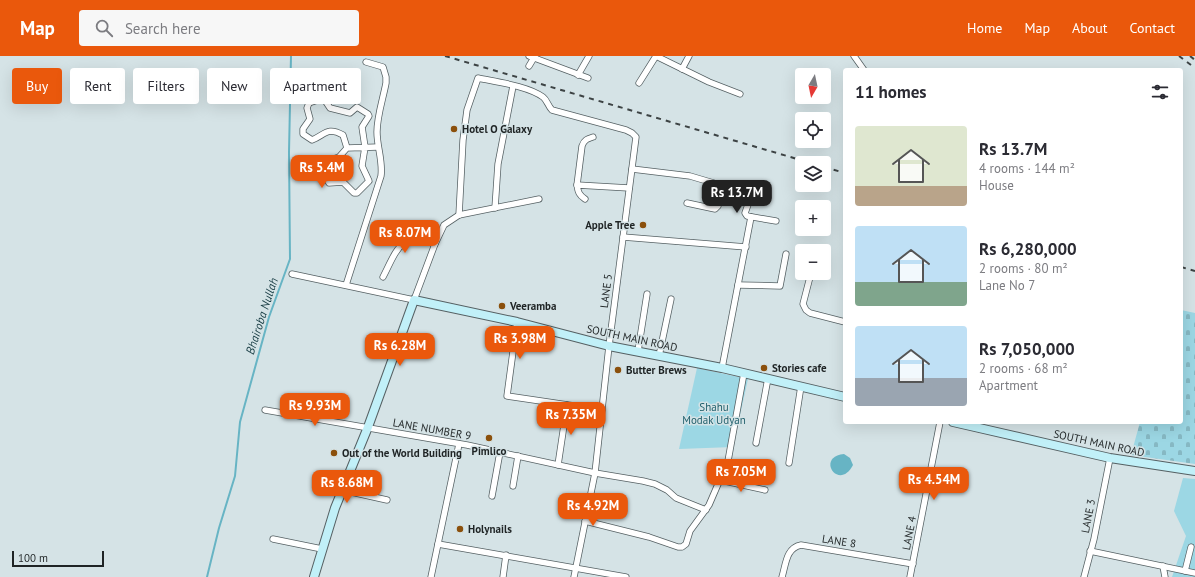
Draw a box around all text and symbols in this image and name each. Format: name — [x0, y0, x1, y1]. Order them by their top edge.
search box — [79, 10, 359, 46]
text: Map — [20, 16, 55, 40]
icon: search — [93, 17, 115, 39]
text: Search here — [125, 19, 201, 38]
text: Home — [967, 19, 1002, 37]
text: Map — [1024, 19, 1050, 37]
text: About — [1072, 19, 1108, 37]
text: Contact — [1130, 19, 1175, 37]
chip: Buy — [12, 68, 62, 104]
chip: Rent — [70, 68, 125, 104]
chip: Filters — [133, 68, 199, 104]
chip: New — [207, 68, 262, 104]
chip: Apartment — [270, 68, 361, 104]
north arrow — [795, 68, 831, 104]
map controls — [795, 68, 831, 280]
text: 11 homes — [855, 81, 926, 103]
icon: filters — [1149, 81, 1171, 103]
button: locate — [795, 112, 831, 148]
place label: Hotel O Galaxy — [462, 122, 533, 136]
marker: Hotel O Galaxy — [449, 124, 459, 134]
text: Rs 13.7M — [979, 138, 1047, 160]
icon: home — [887, 142, 935, 190]
pin: Rs 5.4M — [285, 155, 359, 189]
button: layers — [795, 156, 831, 192]
text: Rs 5.4M — [300, 159, 344, 176]
text: 4 rooms · 144 m² — [979, 160, 1075, 177]
text: House — [979, 177, 1014, 194]
pin: Rs 13.7M — [696, 180, 778, 214]
text: Rs 13.7M — [711, 184, 763, 201]
button: + — [795, 200, 831, 236]
place label: Apple Tree — [585, 218, 635, 232]
pin: Rs 8.07M — [364, 220, 446, 254]
marker: Apple Tree — [638, 220, 648, 230]
text: Rs 8.07M — [379, 224, 431, 241]
text: Rs 6,280,000 — [979, 238, 1077, 260]
icon: home — [887, 242, 935, 290]
button: − — [795, 244, 831, 280]
text: 2 rooms · 80 m² — [979, 260, 1068, 277]
street label: LANE 5 — [597, 273, 615, 309]
water label: Bhairoba Nullah — [242, 276, 281, 356]
text: Lane No 7 — [979, 277, 1035, 294]
place label: Veeramba — [509, 299, 556, 313]
marker: Veeramba — [497, 301, 507, 311]
street label: SOUTH MAIN ROAD — [585, 322, 679, 354]
pin: Rs 3.98M — [479, 326, 561, 360]
text: Rs 3.98M — [494, 330, 546, 347]
pin: Rs 6.28M — [359, 333, 441, 367]
text: Rs 6.28M — [374, 337, 426, 354]
text: Rs 7,050,000 — [979, 338, 1075, 360]
icon: home — [887, 342, 935, 390]
text: 2 rooms · 68 m² — [979, 360, 1068, 377]
place label: Stories cafe — [772, 361, 827, 375]
place label: Butter Brews — [626, 363, 687, 377]
marker: Stories cafe — [759, 363, 769, 373]
marker: Butter Brews — [613, 365, 623, 375]
text: Apartment — [979, 377, 1038, 394]
pin: Rs 9.93M — [274, 393, 356, 427]
text: Rs 9.93M — [289, 397, 341, 414]
park label: Shahu Modak Udyan — [682, 400, 746, 427]
pin: Rs 7.35M — [530, 402, 612, 436]
text: Rs 7.35M — [546, 406, 596, 423]
street label: LANE NUMBER 9 — [392, 415, 472, 443]
street label: SOUTH MAIN ROAD — [1052, 427, 1146, 459]
marker: Pimlico — [484, 433, 494, 443]
place label: Pimlico — [472, 444, 506, 458]
place label: Out of the World Building — [342, 446, 462, 460]
marker: Out of the World Building — [329, 448, 339, 458]
pin: Rs 7.05M — [700, 459, 782, 493]
text: Rs 7.05M — [716, 463, 766, 480]
pin: Rs 4.54M — [893, 467, 975, 501]
pin: Rs 8.68M — [306, 470, 388, 504]
text: Rs 4.54M — [908, 471, 960, 488]
text: Rs 8.68M — [321, 474, 373, 491]
pin: Rs 4.92M — [552, 493, 634, 527]
text: Rs 4.92M — [567, 497, 619, 514]
street label: LANE 3 — [1078, 498, 1098, 534]
street label: LANE 4 — [899, 515, 919, 551]
place label: Holynails — [468, 522, 512, 536]
marker: Holynails — [455, 524, 465, 534]
street label: LANE 8 — [821, 531, 857, 551]
scale bar — [12, 549, 104, 568]
text: 100 m — [18, 551, 48, 565]

